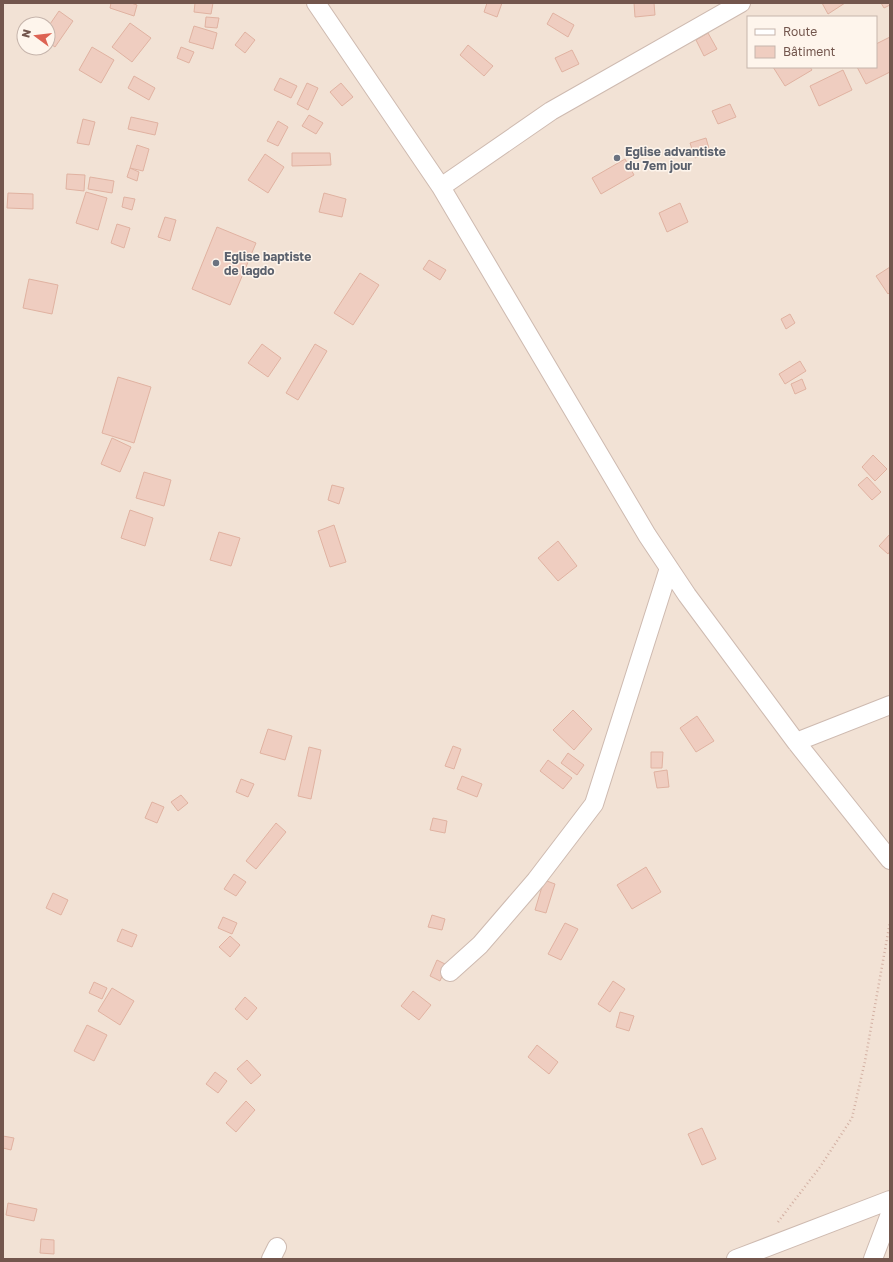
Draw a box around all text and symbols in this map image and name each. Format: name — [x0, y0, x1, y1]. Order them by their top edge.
north arrow — [16, 16, 56, 56]
legend — [747, 16, 877, 68]
text: Route — [783, 24, 817, 39]
text: N — [18, 28, 33, 39]
text: Bâtiment — [783, 44, 836, 59]
place label: Eglise advantiste du 7em jour — [625, 144, 726, 173]
marker: Eglise advantiste du 7em jour — [612, 153, 622, 163]
place label: Eglise baptiste de lagdo — [224, 249, 311, 278]
marker: Eglise baptiste de lagdo — [211, 258, 221, 268]

